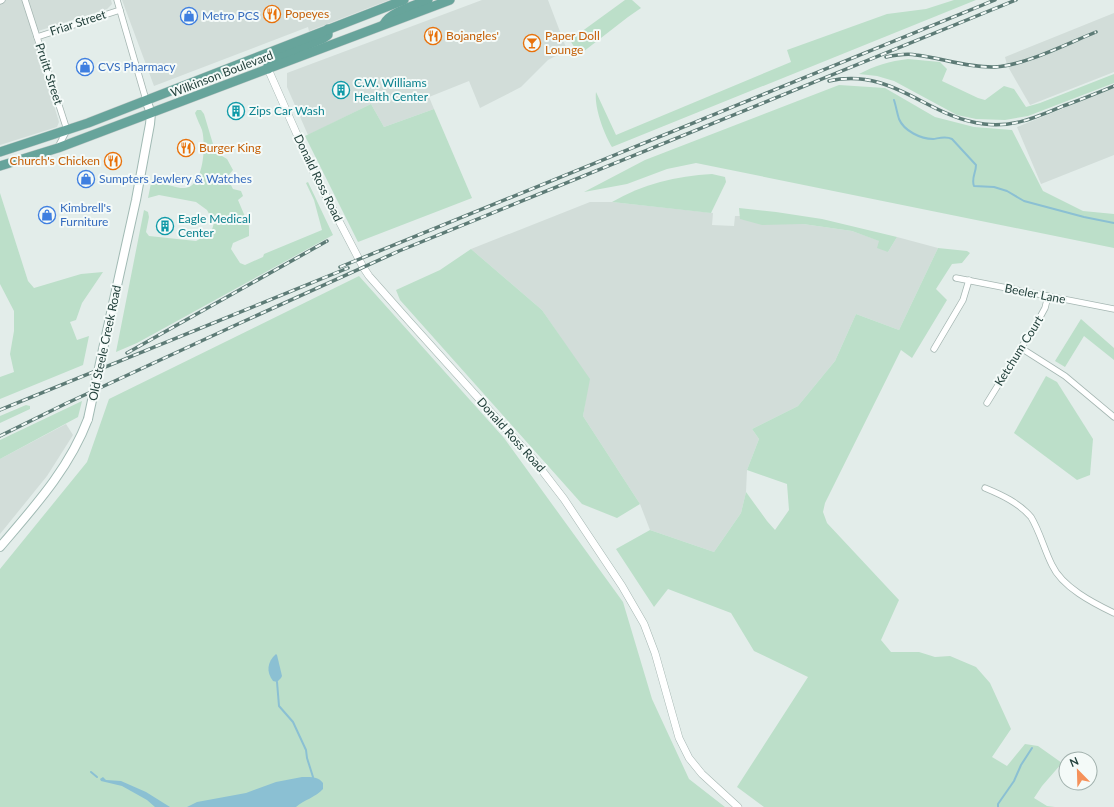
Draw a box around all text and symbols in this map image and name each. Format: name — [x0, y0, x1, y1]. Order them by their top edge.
restaurant icon: Popeyes — [262, 4, 282, 24]
street label: Friar Street — [48, 6, 109, 39]
shop icon: Metro PCS — [179, 6, 199, 26]
place label: Popeyes — [285, 6, 329, 21]
place label: Metro PCS — [202, 8, 259, 23]
restaurant icon: Bojangles' — [423, 26, 443, 46]
place label: Bojangles' — [446, 28, 499, 43]
place label: Paper Doll Lounge — [545, 28, 600, 57]
bar icon: Paper Doll Lounge — [522, 33, 542, 53]
street label: Pruitt Street — [32, 41, 67, 107]
street label: Wilkinson Boulevard — [168, 47, 275, 100]
shop icon: CVS Pharmacy — [75, 57, 95, 77]
place label: CVS Pharmacy — [98, 59, 176, 74]
place label: C.W. Williams Health Center — [354, 75, 429, 104]
building icon: C.W. Williams Health Center — [331, 80, 351, 100]
building icon: Zips Car Wash — [226, 101, 246, 121]
place label: Zips Car Wash — [249, 103, 325, 118]
street label: Donald Ross Road — [291, 132, 346, 224]
restaurant icon: Burger King — [176, 138, 196, 158]
place label: Burger King — [199, 140, 261, 155]
restaurant icon: Church's Chicken — [103, 151, 123, 171]
place label: Church's Chicken — [9, 153, 100, 168]
shop icon: Sumpters Jewlery & Watches — [76, 169, 96, 189]
place label: Sumpters Jewlery & Watches — [99, 171, 252, 186]
place label: Kimbrell's Furniture — [60, 200, 111, 229]
shop icon: Kimbrell's Furniture — [37, 205, 57, 225]
place label: Eagle Medical Center — [178, 211, 251, 240]
building icon: Eagle Medical Center — [155, 216, 175, 236]
street label: Beeler Lane — [1003, 280, 1067, 307]
street label: Old Steele Creek Road — [85, 284, 124, 402]
street label: Ketchum Court — [991, 312, 1047, 389]
street label: Donald Ross Road — [474, 394, 549, 475]
north arrow — [1058, 751, 1098, 791]
text: N — [1067, 754, 1080, 769]

